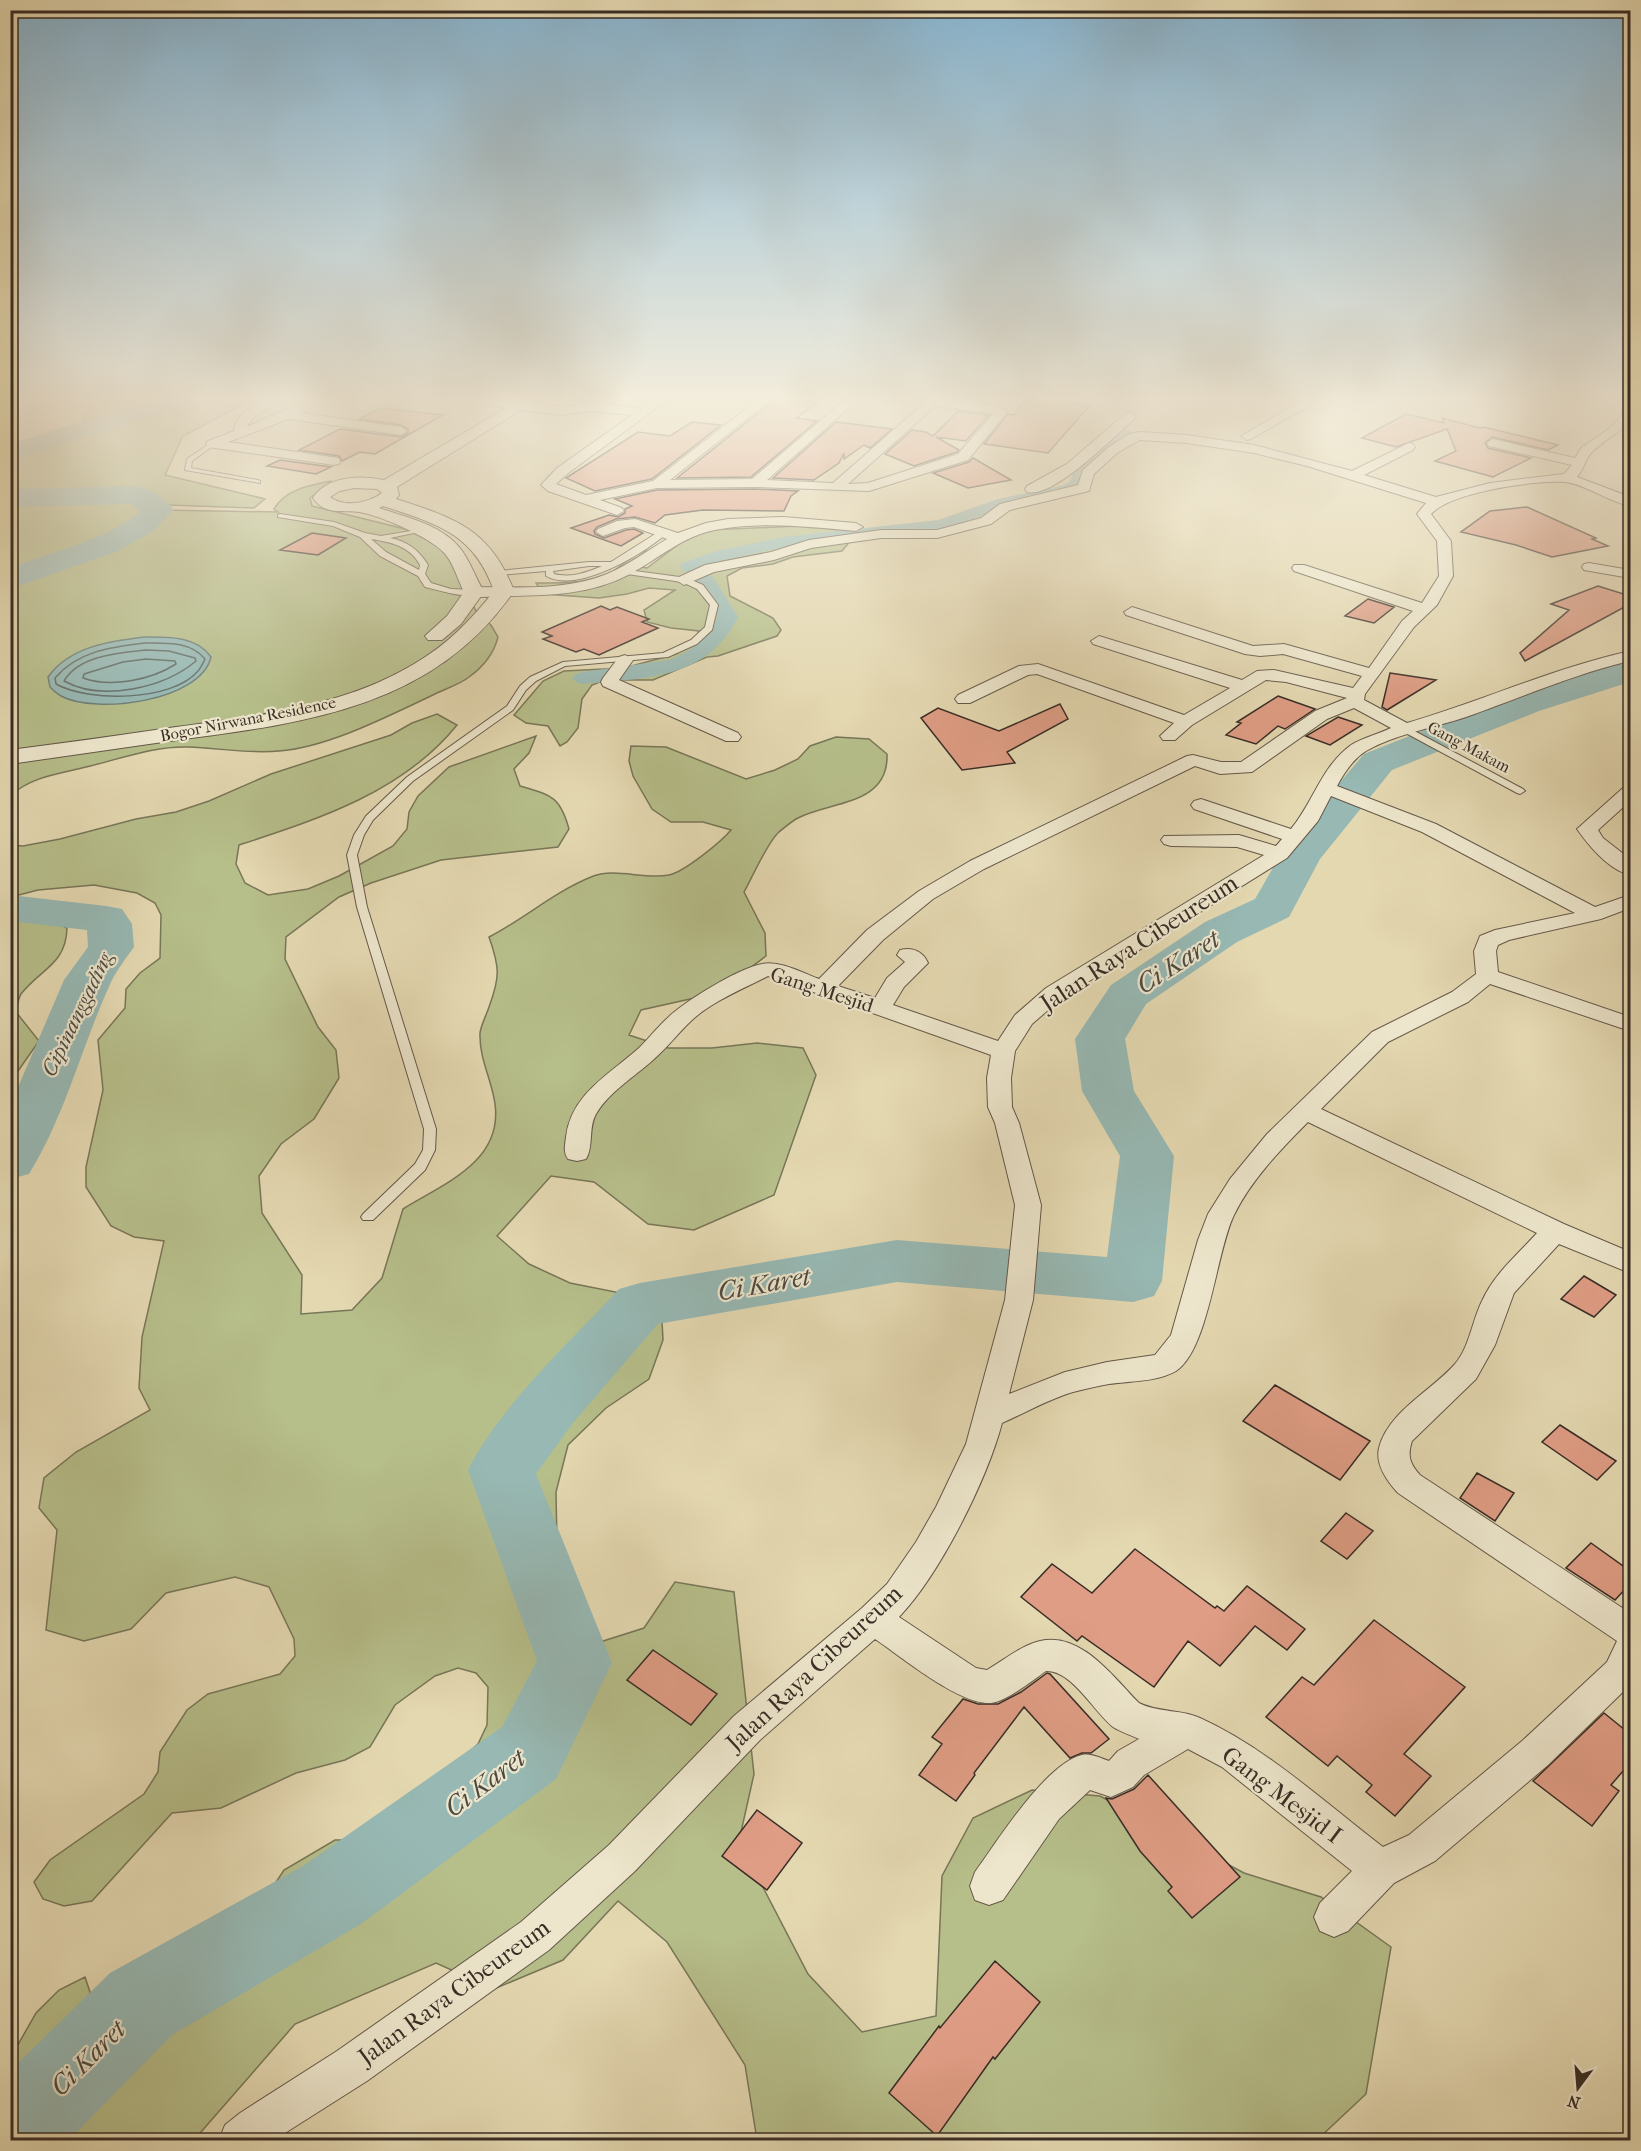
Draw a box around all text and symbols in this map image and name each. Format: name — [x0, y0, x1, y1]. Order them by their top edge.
street label: Bogor Nirwana Residence — [158, 693, 338, 745]
street label: Gang Makam — [1424, 717, 1514, 777]
street label: Jalan Raya Cibeureum — [1033, 869, 1243, 1018]
water label: Ci Karet — [1130, 922, 1227, 1000]
water label: Cipinanggading — [37, 947, 118, 1080]
street label: Gang Mesjid — [768, 963, 878, 1018]
water label: Ci Karet — [715, 1260, 815, 1307]
street label: Jalan Raya Cibeureum — [719, 1579, 908, 1758]
water label: Ci Karet — [438, 1741, 533, 1823]
street label: Gang Mesjid I — [1216, 1741, 1348, 1849]
street label: Jalan Raya Cibeureum — [351, 1913, 555, 2072]
water label: Ci Karet — [44, 2013, 133, 2102]
north arrow — [1548, 2058, 1608, 2118]
text: N — [1565, 2091, 1582, 2113]

